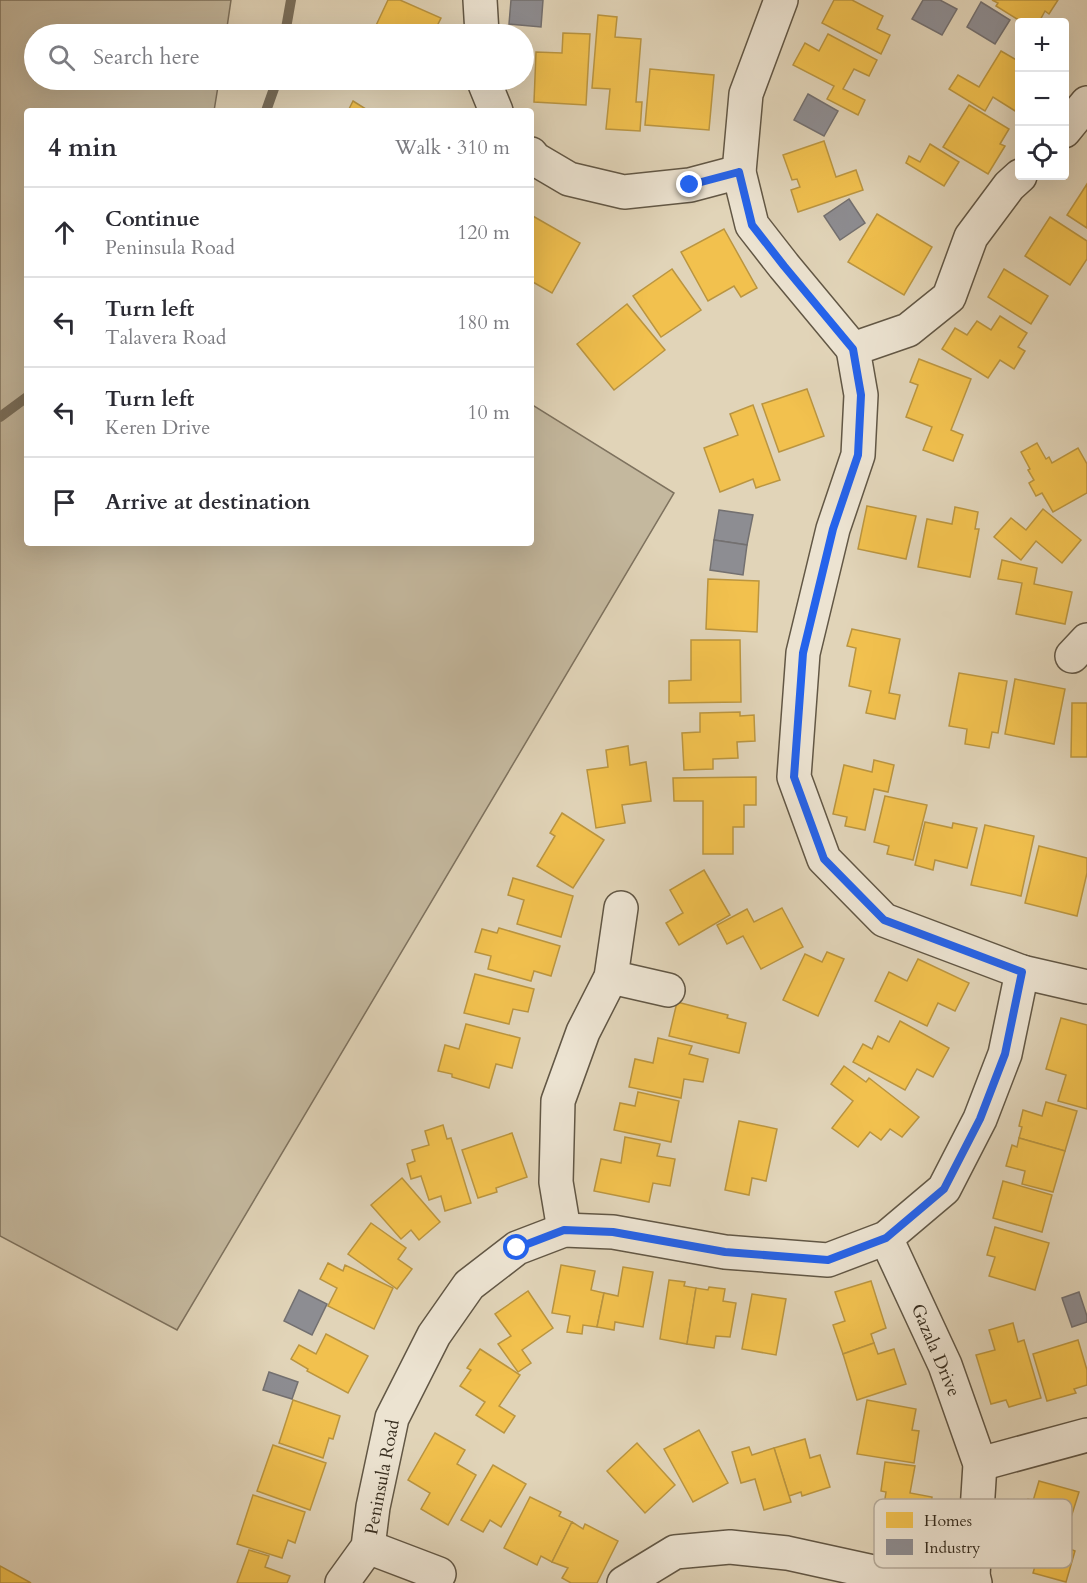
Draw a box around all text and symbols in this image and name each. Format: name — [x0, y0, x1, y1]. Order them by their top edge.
map controls — [1015, 18, 1069, 180]
button: + — [1015, 18, 1069, 72]
search box — [24, 24, 534, 90]
icon: search — [45, 41, 78, 74]
text: Search here — [93, 42, 200, 72]
button: − — [1015, 72, 1069, 126]
button: locate — [1015, 126, 1069, 180]
text: 4 min — [48, 130, 117, 165]
text: Walk · 310 m — [395, 134, 510, 161]
route end — [676, 171, 702, 197]
text: Continue — [105, 204, 200, 234]
icon: ahead — [48, 216, 81, 249]
text: 120 m — [457, 219, 510, 246]
text: Peninsula Road — [105, 234, 235, 261]
text: Turn left — [105, 294, 194, 324]
icon: left — [48, 306, 81, 339]
text: 180 m — [457, 309, 510, 336]
text: Talavera Road — [105, 324, 227, 351]
text: Turn left — [105, 384, 194, 414]
icon: left — [48, 396, 81, 429]
text: 10 m — [467, 399, 510, 426]
text: Keren Drive — [105, 414, 210, 441]
icon: arrive — [48, 486, 81, 519]
text: Arrive at destination — [105, 487, 310, 517]
route start — [503, 1234, 529, 1260]
street label: Gazala Drive — [905, 1300, 966, 1400]
street label: Peninsula Road — [359, 1417, 406, 1537]
legend — [874, 1499, 1072, 1568]
text: Homes — [924, 1510, 972, 1532]
text: Industry — [924, 1537, 981, 1559]

